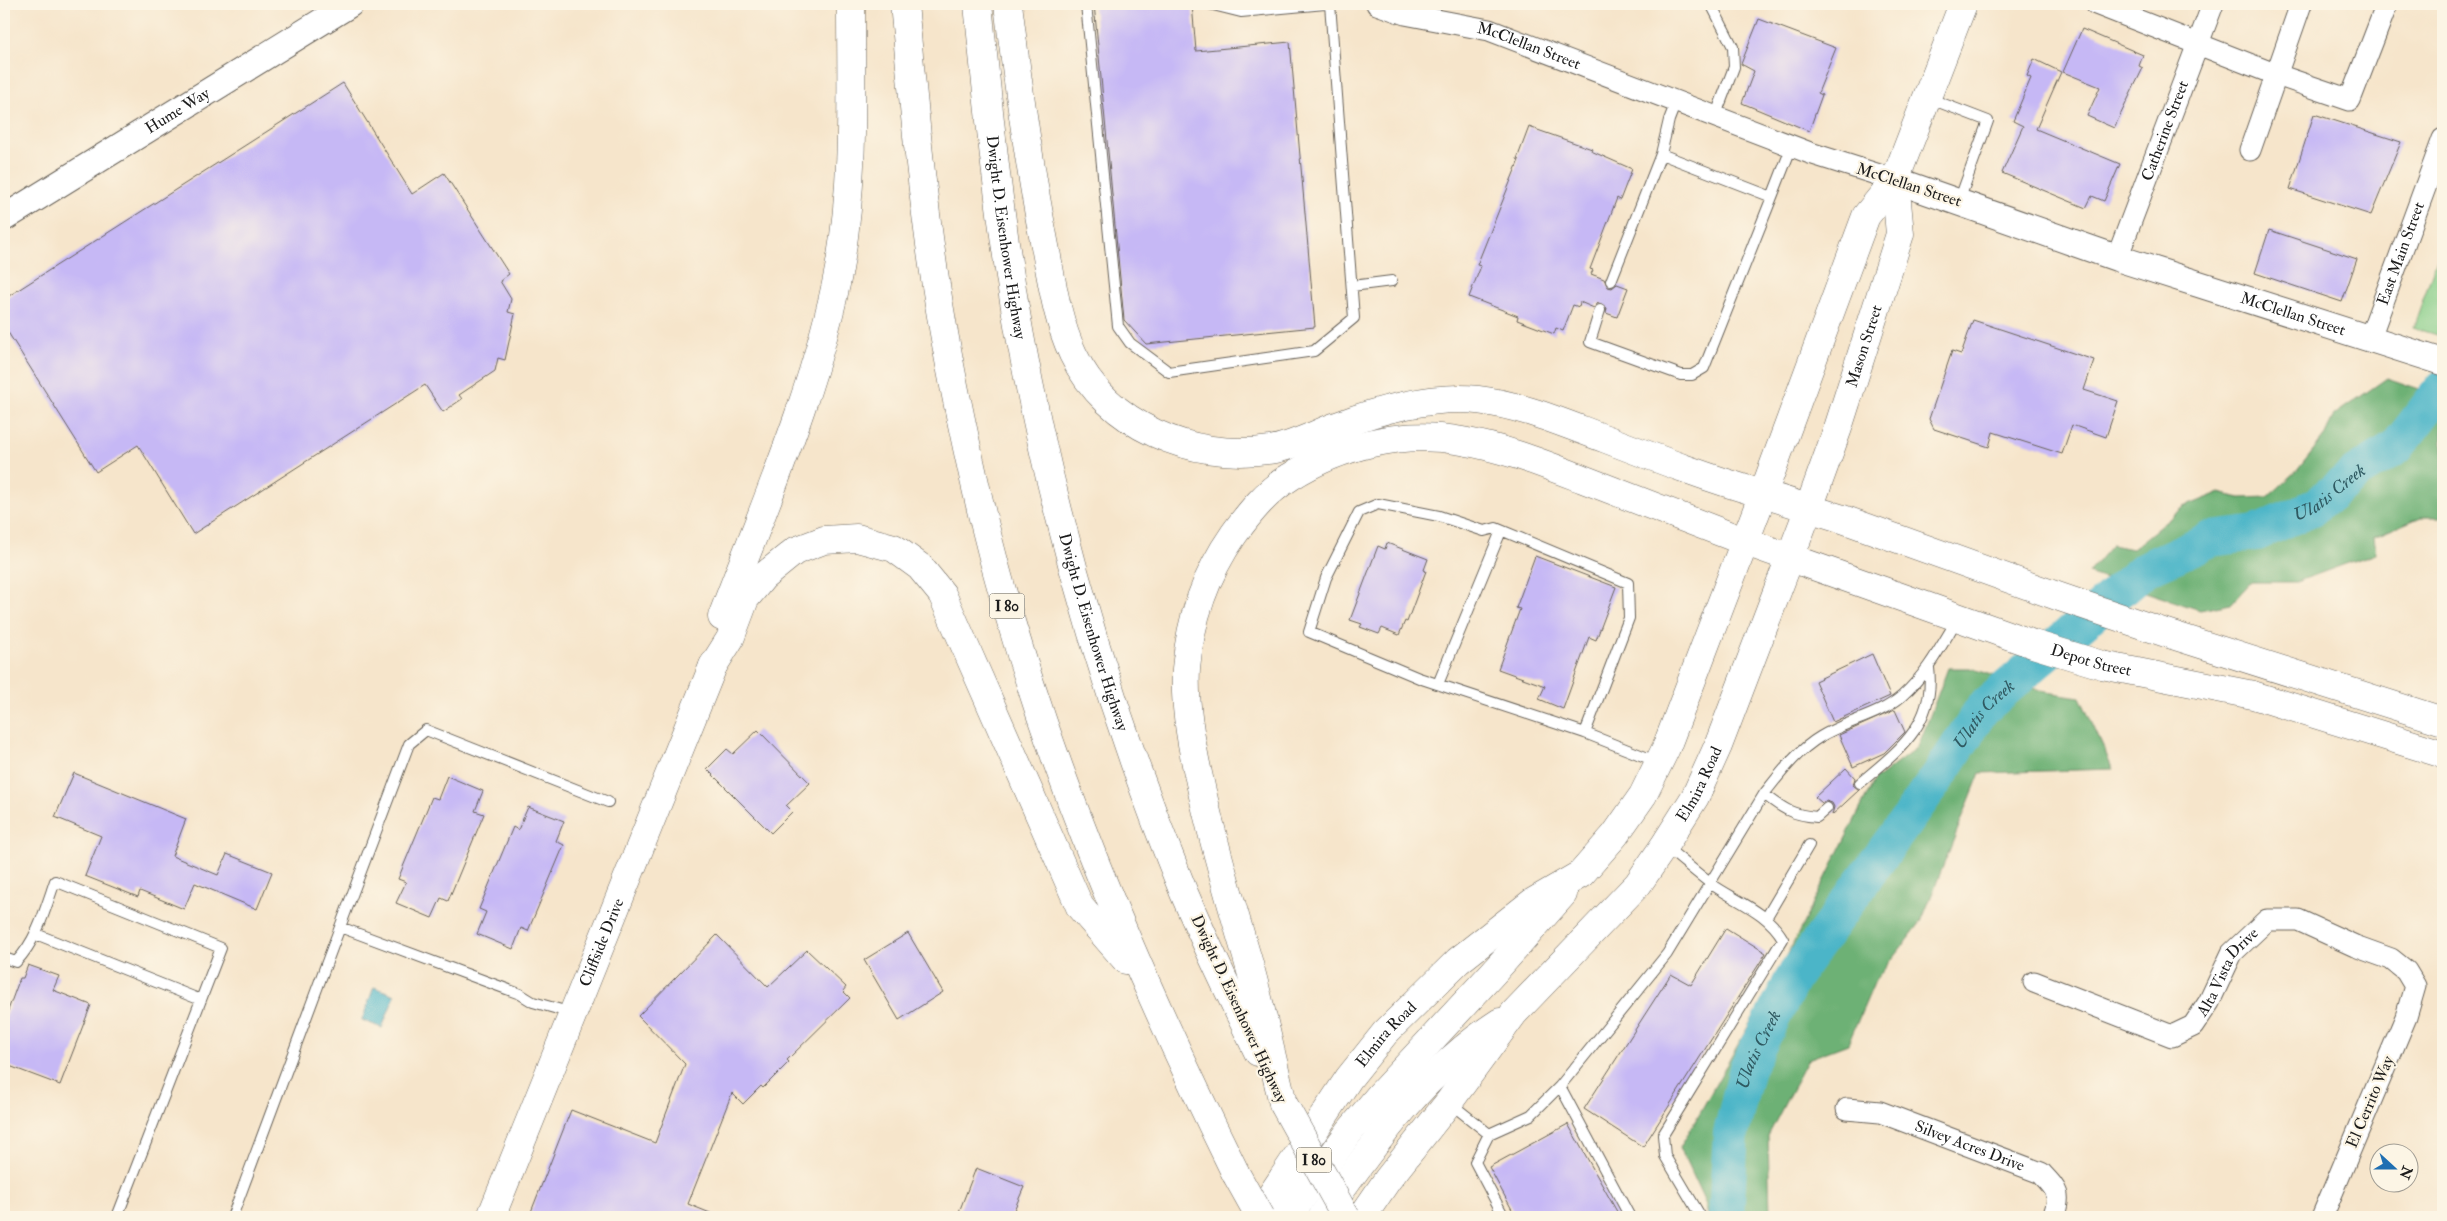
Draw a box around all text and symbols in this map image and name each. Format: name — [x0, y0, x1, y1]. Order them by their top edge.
street label: McClellan Street — [1476, 18, 1583, 74]
street label: Catherine Street — [2137, 78, 2193, 184]
street label: Hume Way — [142, 83, 214, 138]
street label: Dwight D. Eisenhower Highway — [982, 134, 1031, 342]
street label: McClellan Street — [1854, 159, 1964, 211]
street label: East Main Street — [2373, 199, 2429, 308]
street label: McClellan Street — [2238, 288, 2348, 340]
street label: Mason Street — [1842, 302, 1887, 390]
water label: Ulatis Creek — [2289, 459, 2370, 527]
street label: Dwight D. Eisenhower Highway — [1054, 531, 1133, 735]
road number: I 80 — [990, 594, 1024, 618]
street label: Depot Street — [2048, 640, 2133, 681]
water label: Ulatis Creek — [1948, 675, 2019, 753]
street label: Elmira Road — [1672, 743, 1727, 825]
street label: Cliffside Drive — [575, 895, 628, 990]
street label: Dwight D. Eisenhower Highway — [1187, 912, 1292, 1107]
street label: Alta Vista Drive — [2192, 923, 2263, 1021]
street label: Elmira Road — [1351, 997, 1421, 1071]
water label: Ulatis Creek — [1731, 1006, 1786, 1092]
street label: El Cerrito Way — [2342, 1052, 2399, 1151]
street label: Silvey Acres Drive — [1912, 1116, 2028, 1176]
north arrow — [2370, 1144, 2420, 1194]
road number: I 80 — [1296, 1148, 1332, 1172]
text: N — [2395, 1163, 2416, 1182]

